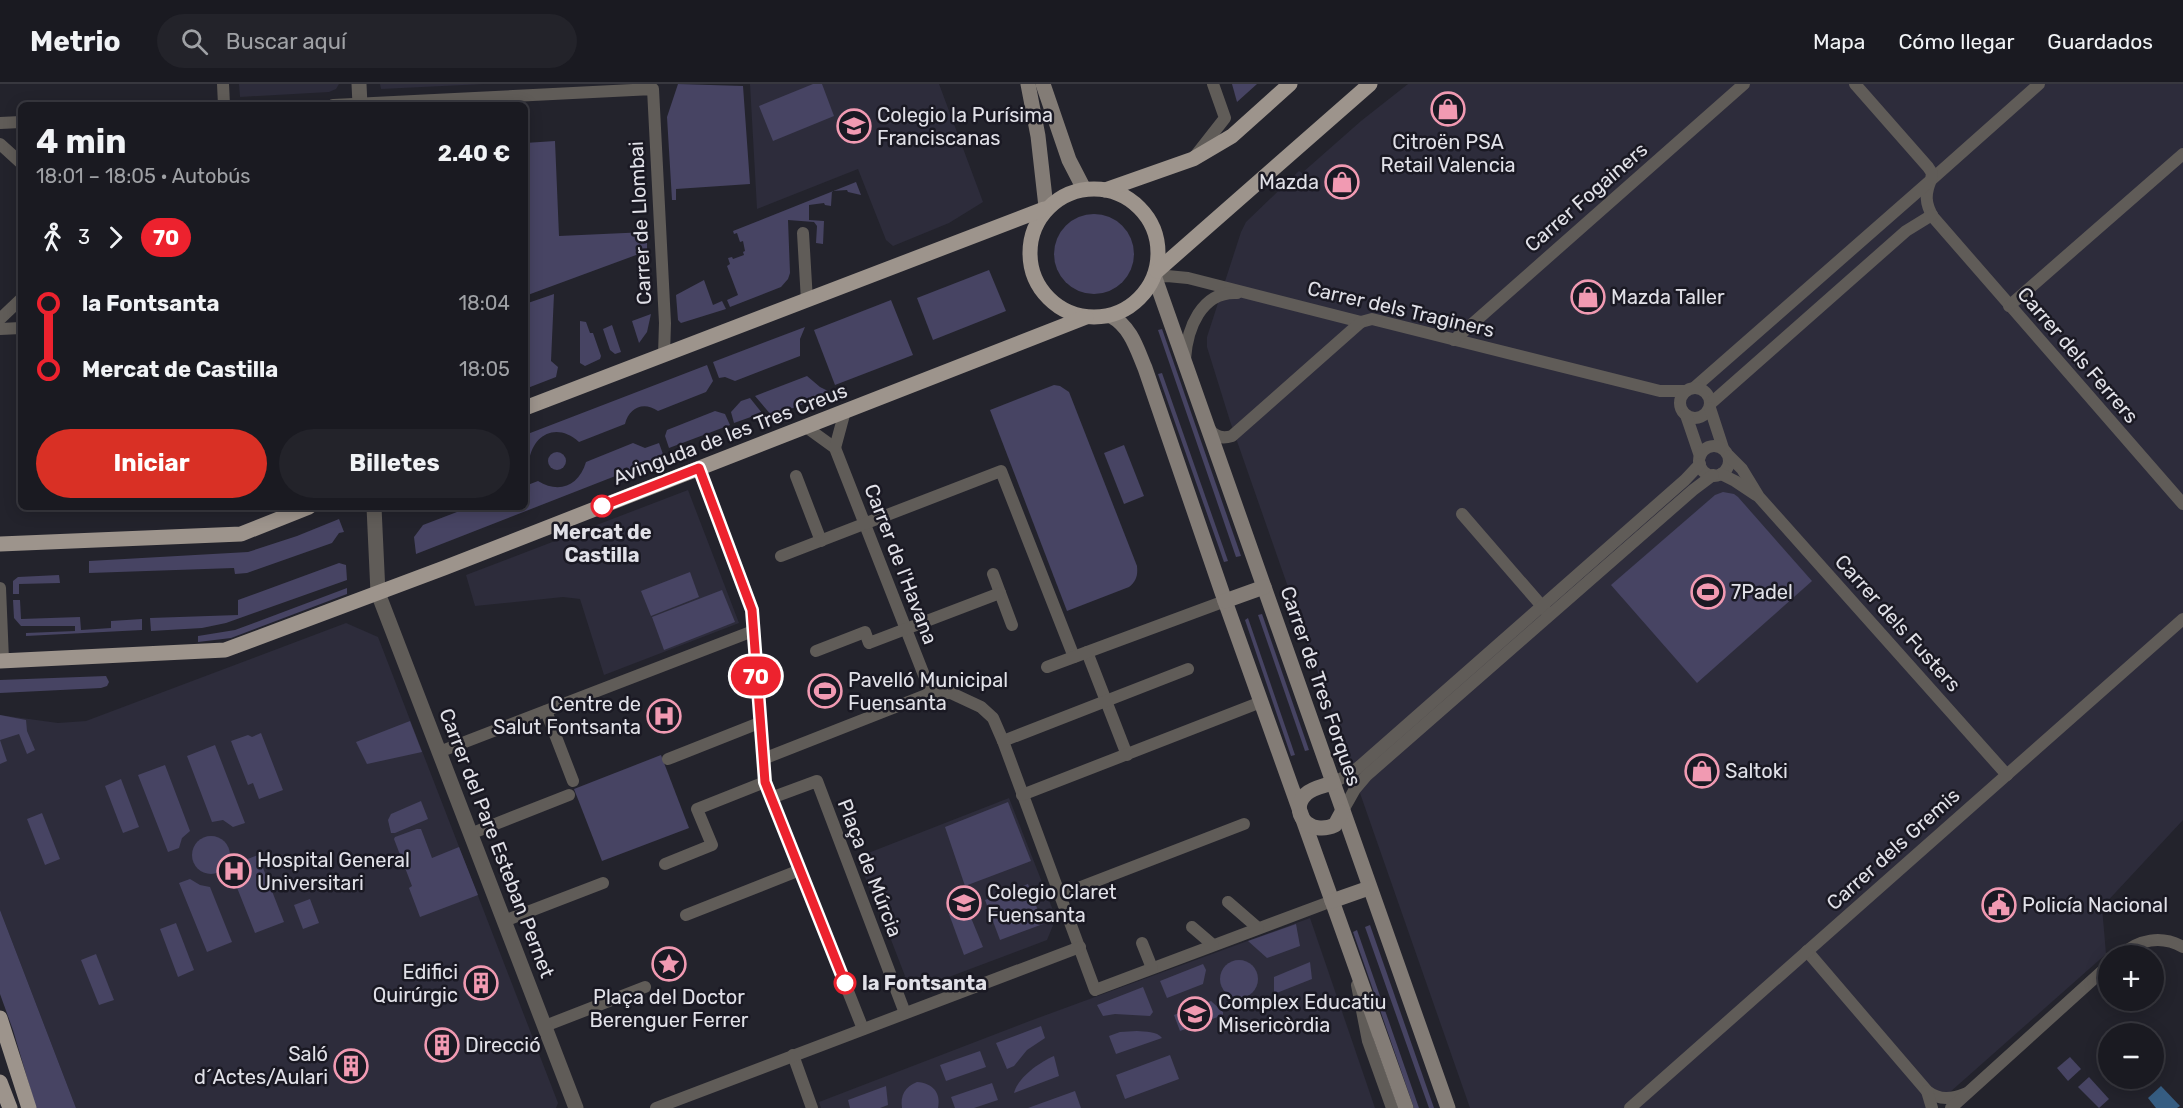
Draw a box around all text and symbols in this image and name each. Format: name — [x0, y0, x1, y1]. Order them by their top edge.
search box — [157, 14, 577, 68]
text: Metrio — [30, 25, 121, 58]
icon: search — [178, 25, 211, 58]
text: Buscar aquí — [226, 28, 346, 55]
text: Mapa — [1813, 29, 1865, 54]
text: Cómo llegar — [1898, 29, 2014, 54]
text: Guardados — [2047, 29, 2153, 54]
shop icon: Citroën PSA Retail Valencia — [1430, 91, 1466, 127]
place label: Colegio la Purísima Franciscanas — [877, 103, 1053, 150]
school or university icon: Colegio la Purísima Franciscanas — [836, 108, 872, 144]
text: 4 min — [36, 122, 126, 161]
place label: Citroën PSA Retail Valencia — [1380, 130, 1516, 177]
street label: Carrer Fogainers — [1520, 137, 1652, 257]
text: 2.40 € — [438, 140, 510, 167]
street label: Carrer de Llombai — [624, 141, 656, 305]
text: 18:01 – 18:05 · Autobús — [36, 164, 251, 188]
shop icon: Mazda — [1324, 164, 1360, 200]
place label: Mazda — [1259, 170, 1319, 194]
icon: walk — [36, 221, 69, 254]
icon: forward — [99, 221, 132, 254]
text: 3 — [78, 225, 90, 249]
text: 70 — [153, 225, 179, 250]
street label: Carrer dels Traginers — [1305, 276, 1497, 342]
shop icon: Mazda Taller — [1570, 279, 1606, 315]
street label: Carrer dels Ferrers — [2012, 282, 2144, 428]
place label: Mazda Taller — [1611, 285, 1725, 309]
text: la Fontsanta — [82, 290, 220, 317]
text: 18:04 — [458, 291, 510, 315]
text: Mercat de Castilla — [82, 356, 278, 383]
text: 18:05 — [459, 357, 510, 381]
street label: Avinguda de les Tres Creus — [609, 378, 851, 490]
button: Iniciar — [36, 429, 267, 498]
button: Billetes — [279, 429, 510, 498]
street label: Carrer de l'Havana — [859, 480, 943, 648]
marker: Mercat de Castilla — [591, 495, 613, 517]
place label: Mercat de Castilla — [552, 520, 652, 567]
street label: Carrer dels Fusters — [1830, 550, 1966, 696]
sports icon: 7Padel — [1690, 574, 1726, 610]
place label: 7Padel — [1731, 580, 1793, 604]
street label: Carrer de Tres Forques — [1276, 583, 1366, 789]
line badge: 70 — [729, 656, 783, 696]
text: 70 — [743, 664, 769, 689]
place label: Pavelló Municipal Fuensanta — [848, 668, 1008, 715]
sports icon: Pavelló Municipal Fuensanta — [807, 673, 843, 709]
place label: Centre de Salut Fontsanta — [493, 692, 641, 739]
hospital icon: Centre de Salut Fontsanta — [646, 698, 682, 734]
street label: Carrer del Pare Esteban Pernet — [434, 705, 560, 981]
shop icon: Saltoki — [1684, 753, 1720, 789]
place label: Saltoki — [1725, 759, 1788, 783]
street label: Carrer dels Gremis — [1822, 783, 1964, 915]
street label: Plaça de Múrcia — [833, 796, 907, 940]
place label: Hospital General Universitari — [257, 848, 410, 895]
hospital icon: Hospital General Universitari — [216, 853, 252, 889]
place label: Colegio Claret Fuensanta — [987, 880, 1117, 927]
school or university icon: Colegio Claret Fuensanta — [946, 885, 982, 921]
public building icon: Policía Nacional — [1981, 887, 2017, 923]
place label: Policía Nacional — [2022, 893, 2168, 917]
map controls — [2098, 945, 2164, 1089]
button: + — [2098, 945, 2164, 1011]
place icon: Plaça del Doctor Berenguer Ferrer — [651, 946, 687, 982]
place label: Edifici Quirúrgic — [373, 960, 458, 1007]
building icon: Edifici Quirúrgic — [463, 965, 499, 1001]
place label: la Fontsanta — [862, 971, 987, 995]
marker: la Fontsanta — [834, 972, 856, 994]
place label: Plaça del Doctor Berenguer Ferrer — [590, 985, 749, 1032]
place label: Complex Educatiu Misericòrdia — [1218, 990, 1387, 1037]
school or university icon: Complex Educatiu Misericòrdia — [1177, 996, 1213, 1032]
button: − — [2098, 1023, 2164, 1089]
building icon: Direcció — [424, 1027, 460, 1063]
place label: Direcció — [465, 1033, 541, 1057]
place label: Saló d´Actes/Aulari — [194, 1042, 328, 1089]
building icon: Saló d´Actes/Aulari — [333, 1048, 369, 1084]

